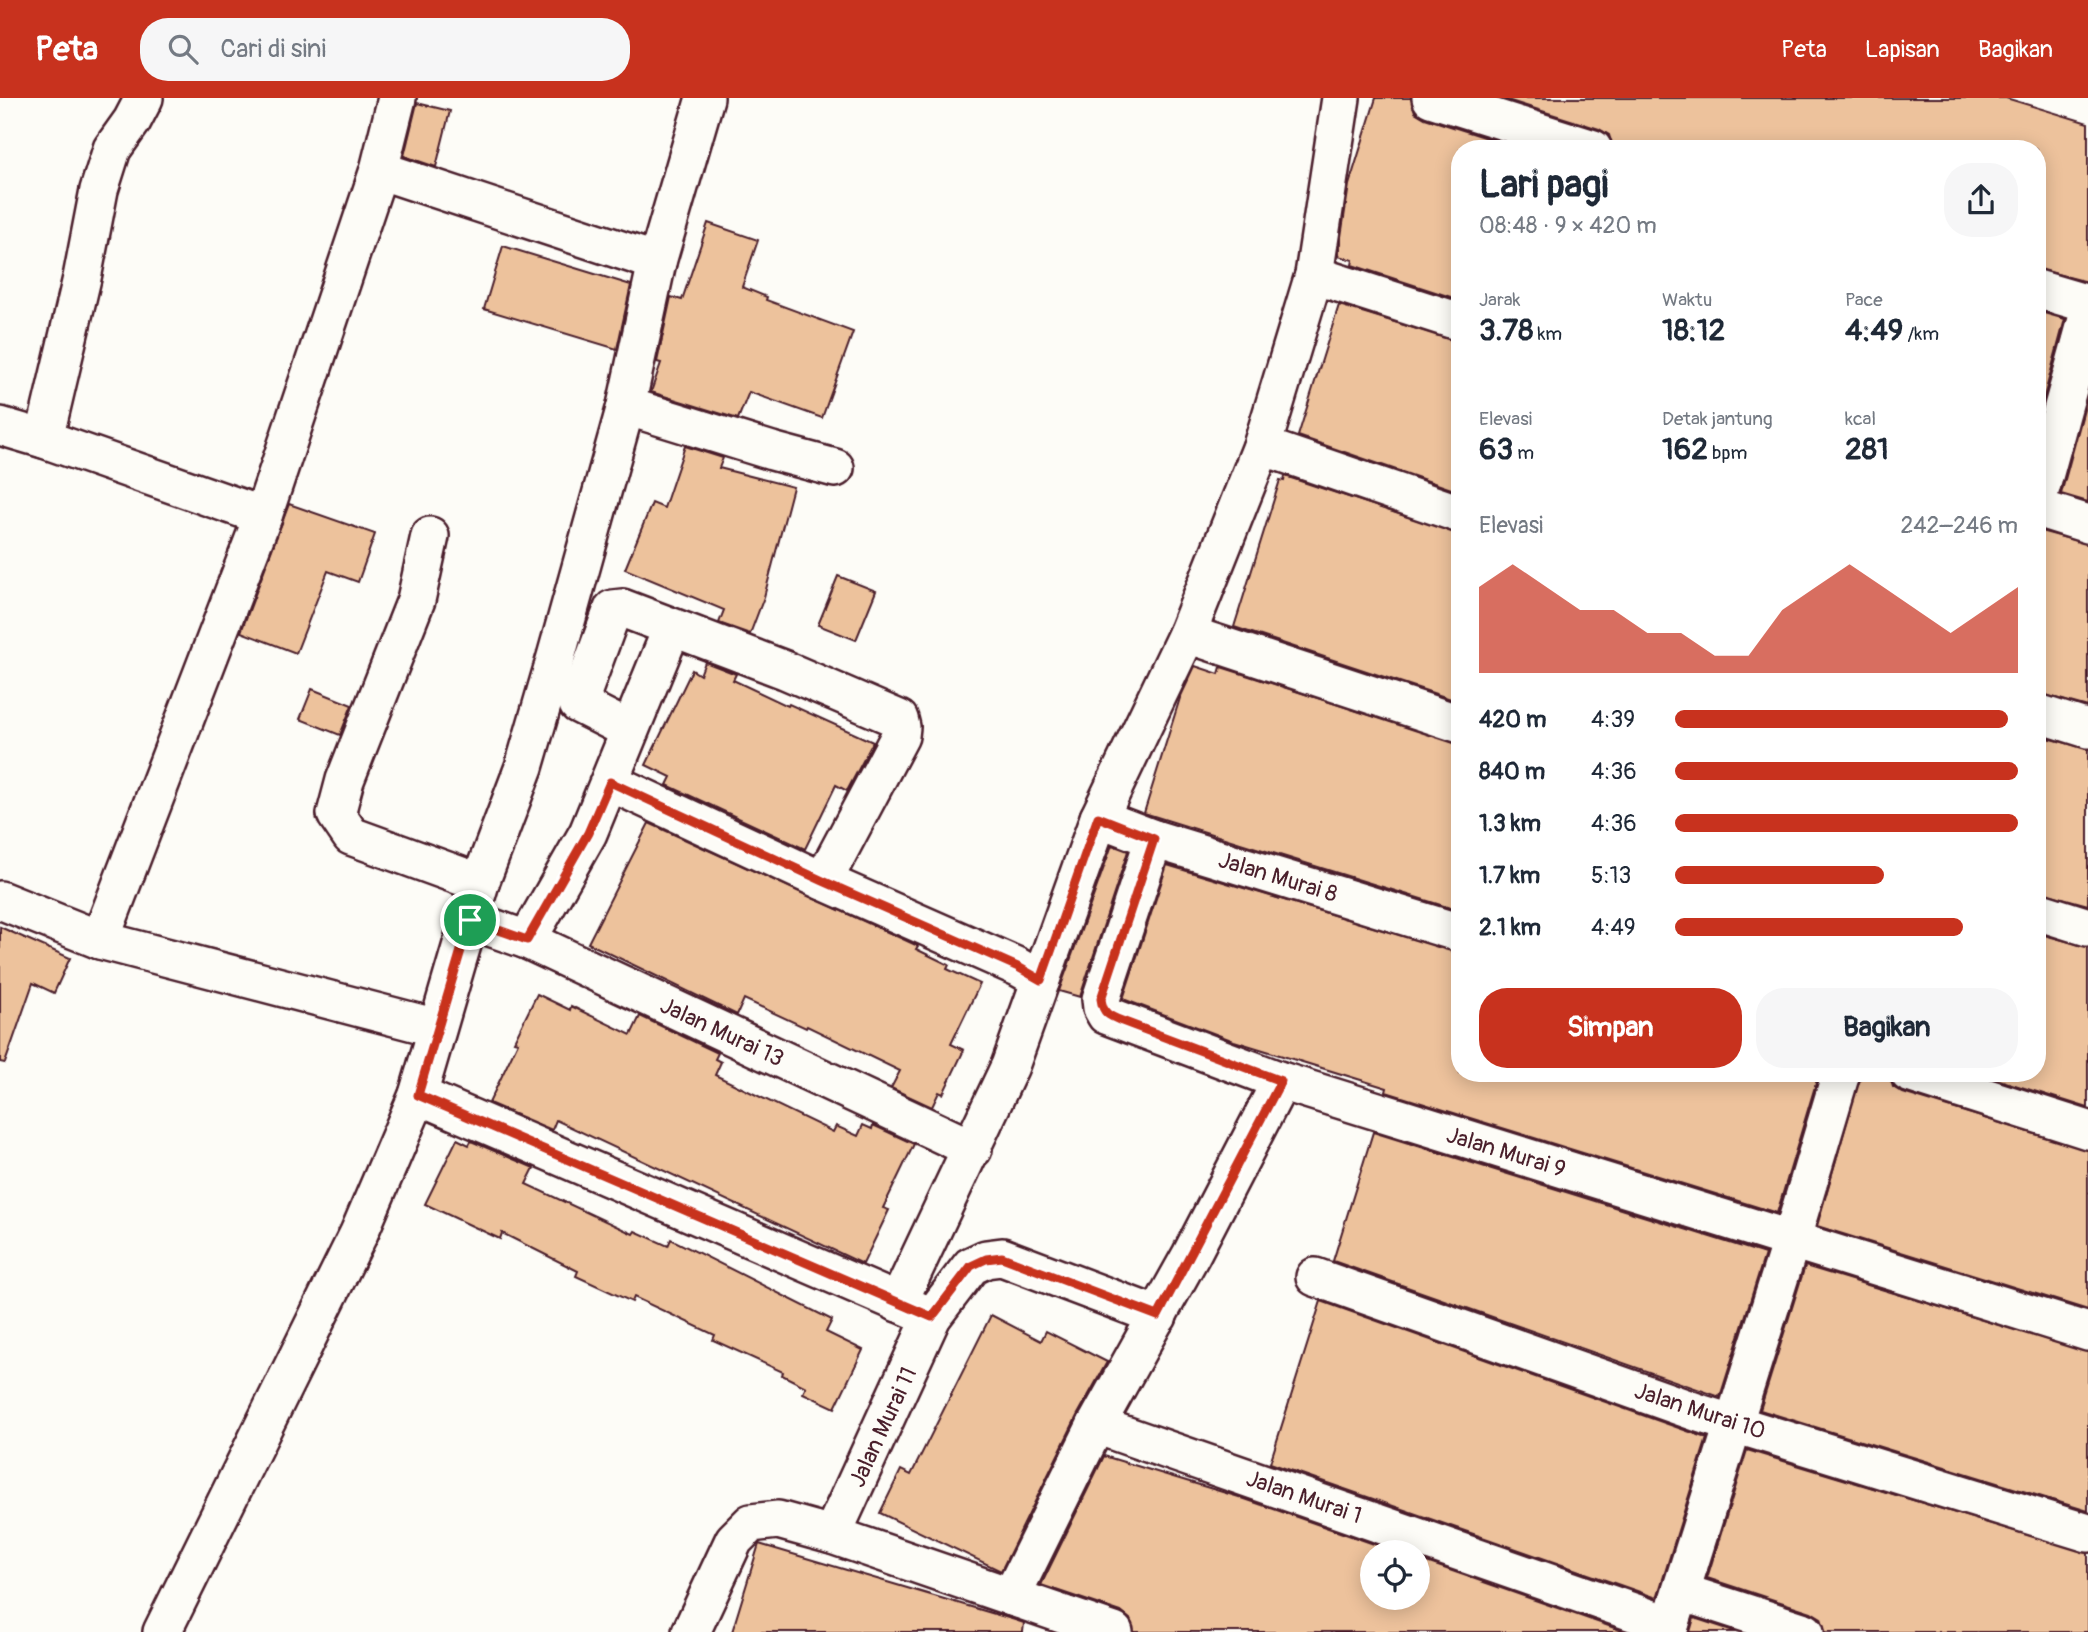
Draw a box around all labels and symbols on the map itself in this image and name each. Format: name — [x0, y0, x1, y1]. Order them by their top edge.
street label: Jalan Murai 8 — [1215, 845, 1341, 909]
pin — [440, 890, 500, 950]
street label: Jalan Murai 13 — [656, 991, 788, 1073]
street label: Jalan Murai 9 — [1443, 1120, 1569, 1184]
street label: Jalan Murai 11 — [843, 1362, 923, 1492]
street label: Jalan Murai 10 — [1631, 1376, 1769, 1446]
street label: Jalan Murai 1 — [1242, 1464, 1366, 1530]

